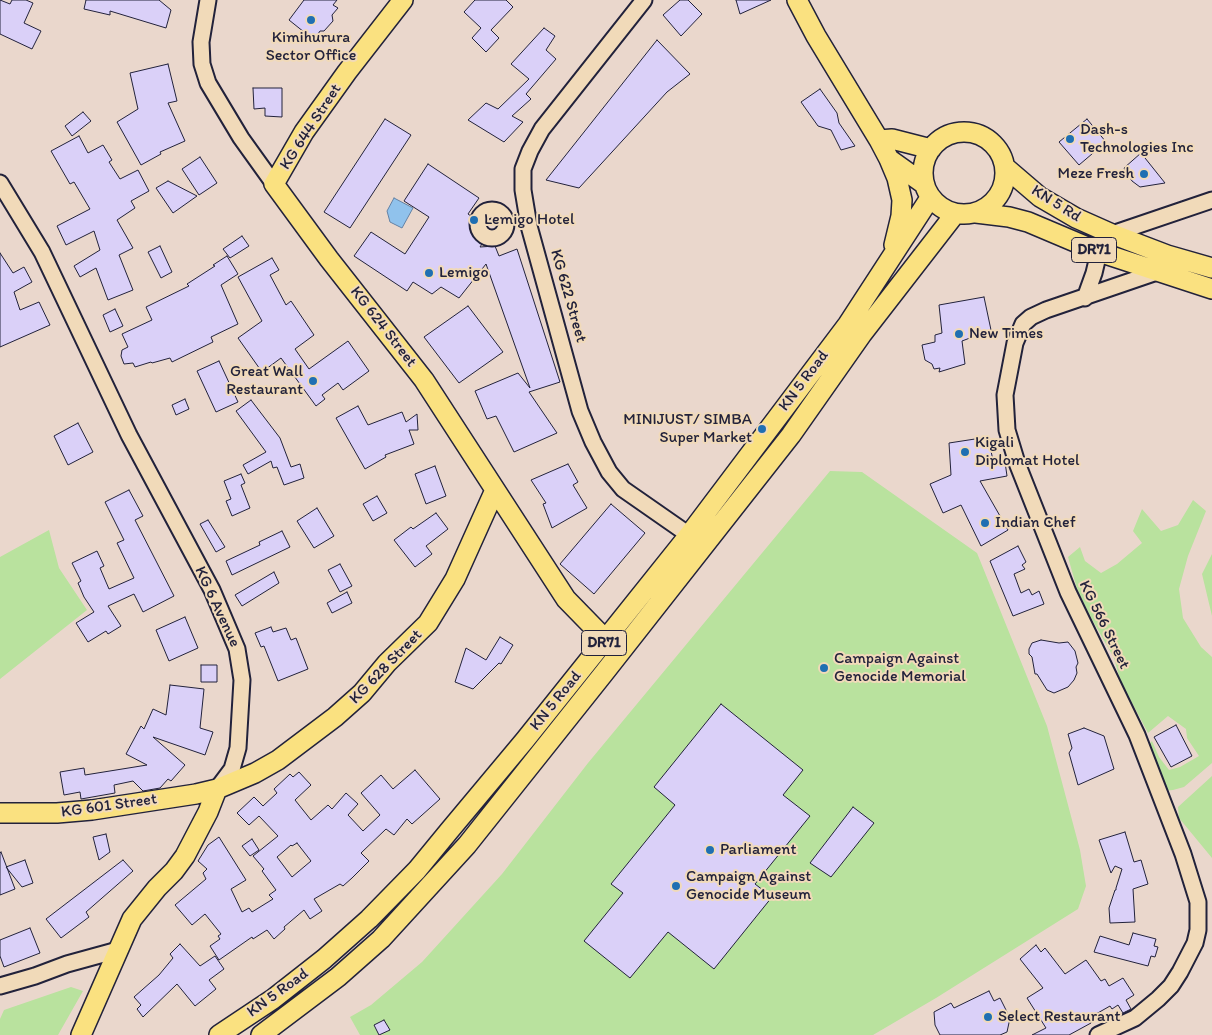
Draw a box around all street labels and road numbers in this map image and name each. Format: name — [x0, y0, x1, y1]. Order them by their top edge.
street label: KG 644 Street — [276, 80, 346, 174]
street label: KN 5 Rd — [1028, 181, 1084, 227]
road number: DR71 — [1072, 238, 1116, 262]
street label: KG 622 Street — [546, 247, 590, 345]
street label: KG 624 Street — [345, 283, 421, 371]
street label: KN 5 Road — [775, 347, 833, 415]
street label: KG 6 Avenue — [190, 564, 244, 650]
street label: KG 566 Street — [1074, 578, 1134, 672]
street label: KG 628 Street — [346, 626, 426, 708]
road number: DR71 — [582, 630, 626, 656]
street label: KN 5 Road — [526, 667, 586, 735]
street label: KG 601 Street — [60, 790, 158, 822]
street label: KN 5 Road — [244, 964, 312, 1022]

